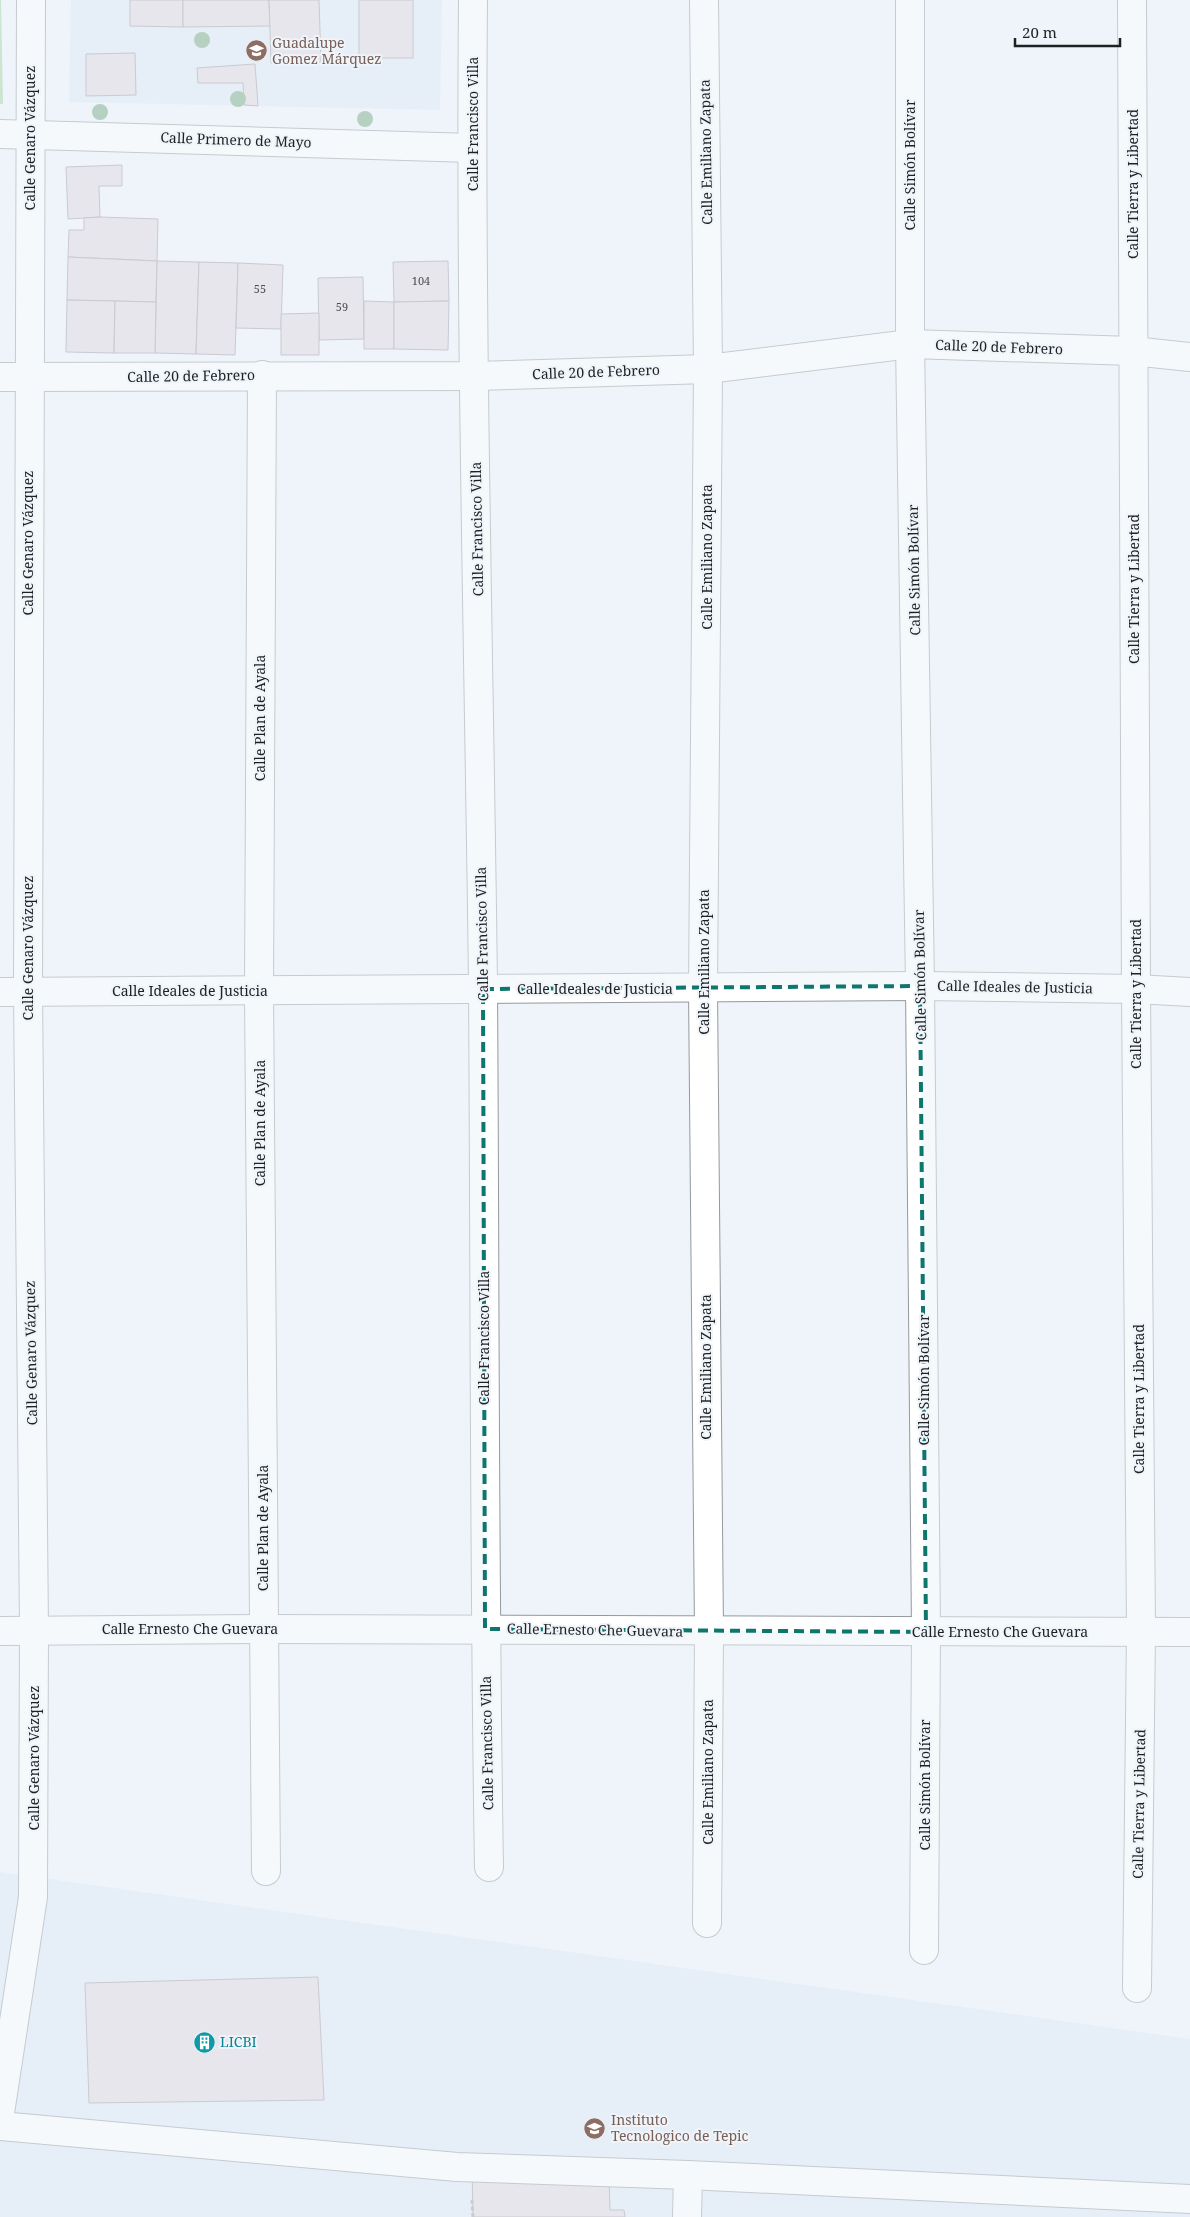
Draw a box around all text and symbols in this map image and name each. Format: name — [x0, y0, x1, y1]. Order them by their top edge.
scale bar — [1015, 15, 1120, 47]
text: 20 m — [1022, 22, 1057, 42]
place label: Guadalupe Gomez Márquez — [272, 33, 381, 68]
school or university icon: Guadalupe Gomez Márquez — [244, 39, 268, 63]
street label: Calle Francisco Villa — [463, 57, 482, 191]
street label: Calle Genaro Vázquez — [20, 66, 39, 210]
street label: Calle Emiliano Zapata — [695, 79, 716, 225]
street label: Calle Simón Bolívar — [900, 99, 919, 231]
street label: Calle Tierra y Libertad — [1123, 109, 1142, 259]
street label: Calle Primero de Mayo — [160, 127, 312, 152]
house number: 104 — [412, 273, 430, 288]
house number: 55 — [254, 281, 266, 296]
house number: 59 — [336, 299, 348, 314]
street label: Calle 20 de Febrero — [935, 335, 1063, 358]
street label: Calle 20 de Febrero — [532, 360, 660, 383]
street label: Calle 20 de Febrero — [127, 365, 255, 386]
street label: Calle Francisco Villa — [466, 461, 487, 596]
street label: Calle Genaro Vázquez — [18, 471, 37, 615]
street label: Calle Emiliano Zapata — [697, 484, 716, 630]
street label: Calle Simón Bolívar — [903, 504, 924, 636]
street label: Calle Tierra y Libertad — [1124, 514, 1143, 664]
street label: Calle Plan de Ayala — [250, 655, 269, 781]
street label: Calle Francisco Villa — [471, 866, 492, 1001]
street label: Calle Genaro Vázquez — [18, 876, 37, 1020]
street label: Calle Emiliano Zapata — [694, 889, 713, 1035]
street label: Calle Simón Bolívar — [909, 909, 930, 1041]
street label: Calle Tierra y Libertad — [1126, 919, 1145, 1069]
street label: Calle Ideales de Justicia — [937, 976, 1093, 997]
street label: Calle Ideales de Justicia — [517, 979, 673, 998]
street label: Calle Ideales de Justicia — [112, 981, 268, 1000]
street label: Calle Plan de Ayala — [250, 1060, 269, 1186]
street label: Calle Francisco Villa — [474, 1271, 493, 1405]
street label: Calle Genaro Vázquez — [20, 1280, 41, 1426]
street label: Calle Emiliano Zapata — [696, 1294, 715, 1440]
street label: Calle Simón Bolívar — [914, 1314, 933, 1446]
street label: Calle Tierra y Libertad — [1129, 1324, 1148, 1474]
street label: Calle Plan de Ayala — [253, 1465, 272, 1591]
street label: Calle Ernesto Che Guevara — [507, 1618, 683, 1641]
street label: Calle Ernesto Che Guevara — [102, 1619, 278, 1638]
street label: Calle Ernesto Che Guevara — [912, 1622, 1088, 1641]
street label: Calle Francisco Villa — [476, 1675, 497, 1810]
street label: Calle Genaro Vázquez — [24, 1686, 43, 1830]
street label: Calle Emiliano Zapata — [698, 1699, 717, 1845]
street label: Calle Simón Bolívar — [915, 1719, 934, 1851]
street label: Calle Tierra y Libertad — [1128, 1728, 1149, 1879]
building icon: LICBI — [192, 2030, 216, 2054]
place label: LICBI — [220, 2032, 257, 2051]
place label: Instituto Tecnologico de Tepic — [611, 2110, 749, 2145]
school or university icon: Instituto Tecnologico de Tepic — [583, 2116, 607, 2140]

